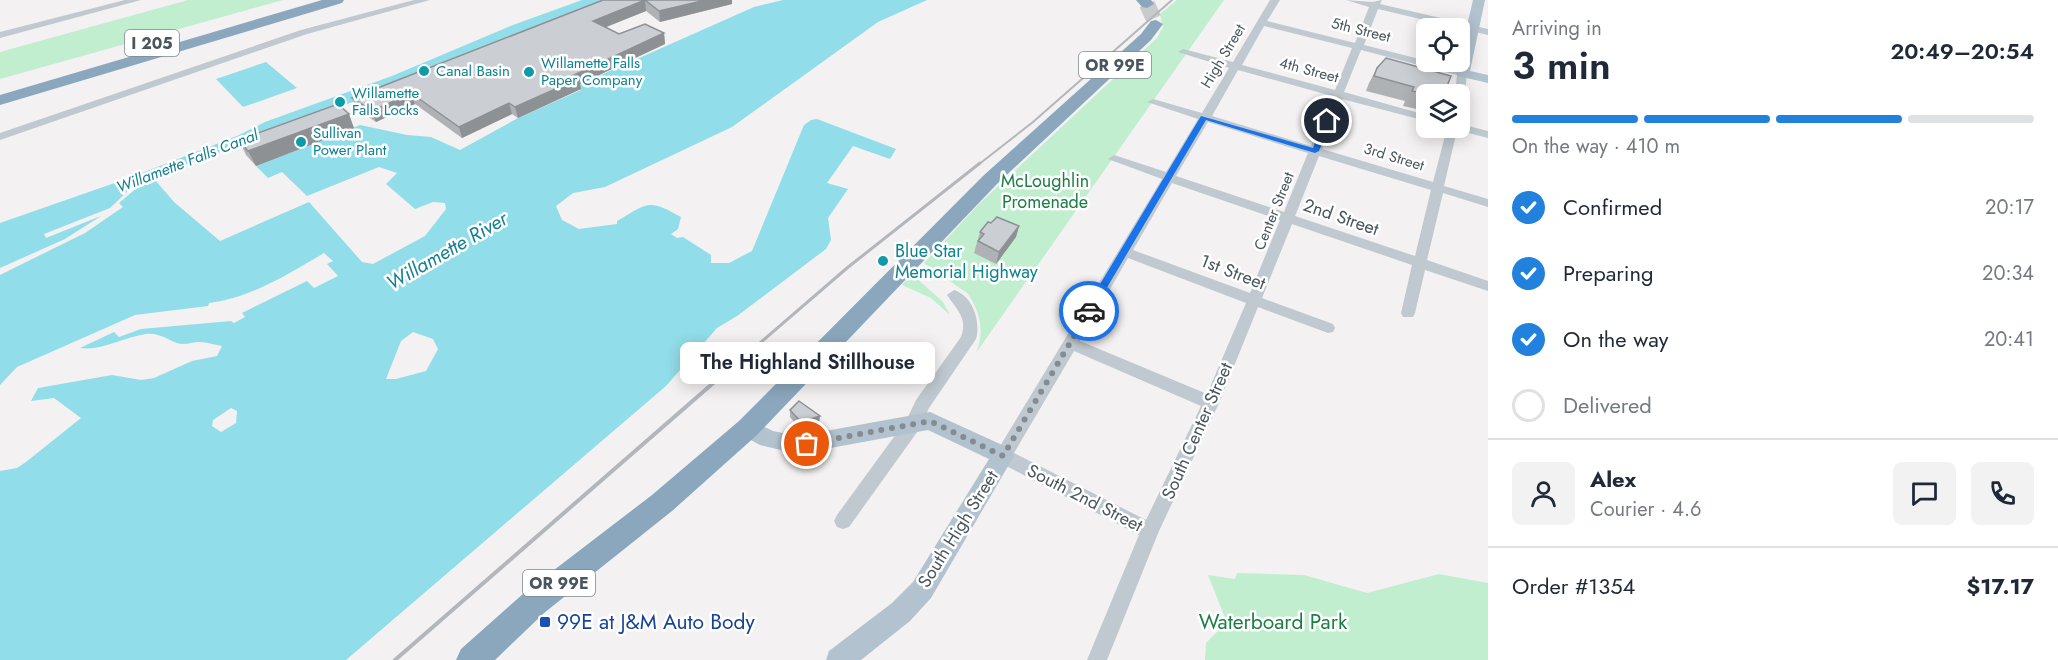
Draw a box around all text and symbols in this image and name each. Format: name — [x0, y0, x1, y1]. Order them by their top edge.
street label: 5th Street — [1329, 12, 1393, 48]
text: Arriving in — [1512, 14, 1602, 43]
map controls — [1416, 18, 1470, 138]
button: locate — [1416, 18, 1470, 72]
street label: High Street — [1195, 19, 1251, 92]
road number: I 205 — [125, 30, 179, 56]
text: 20:49–20:54 — [1890, 35, 2034, 67]
text: 3 min — [1512, 37, 1611, 94]
place label: Willamette Falls Paper Company — [541, 52, 643, 91]
road number: OR 99E — [1079, 52, 1151, 78]
street label: 4th Street — [1277, 52, 1341, 89]
place label: Canal Basin — [436, 60, 510, 82]
marker: Canal Basin — [417, 64, 431, 78]
marker: Willamette Falls Paper Company — [522, 65, 536, 79]
place label: Willamette Falls Locks — [352, 82, 419, 121]
button: layers — [1416, 84, 1470, 138]
marker: Willamette Falls Locks — [333, 95, 347, 109]
pin — [1301, 95, 1352, 146]
icon: home — [1310, 104, 1343, 137]
place label: Sullivan Power Plant — [313, 122, 387, 161]
water label: Willamette Falls Canal — [113, 123, 263, 199]
text: On the way · 410 m — [1512, 132, 1680, 161]
marker: Sullivan Power Plant — [294, 135, 308, 149]
street label: 3rd Street — [1361, 137, 1427, 177]
park label: McLoughlin Promenade — [1001, 168, 1089, 215]
street label: Center Street — [1248, 168, 1300, 253]
icon: check — [1512, 191, 1545, 224]
text: Confirmed — [1563, 191, 1662, 223]
street label: 2nd Street — [1300, 192, 1383, 242]
text: 20:17 — [1985, 193, 2034, 222]
water label: Willamette River — [381, 204, 514, 297]
place label: Blue Star Memorial Highway — [895, 238, 1038, 285]
street label: 1st Street — [1197, 248, 1270, 297]
marker: Blue Star Memorial Highway — [876, 254, 890, 268]
icon: check — [1512, 257, 1545, 290]
text: Preparing — [1563, 257, 1654, 289]
text: 20:34 — [1982, 259, 2034, 288]
courier — [1059, 281, 1119, 341]
icon: car — [1073, 295, 1106, 328]
icon: check — [1512, 323, 1545, 356]
text: On the way — [1563, 323, 1668, 355]
text: 20:41 — [1984, 325, 2034, 354]
callout: The Highland Stillhouse — [680, 342, 934, 384]
text: The Highland Stillhouse — [700, 348, 915, 377]
street label: South Center Street — [1155, 358, 1239, 504]
text: Delivered — [1563, 389, 1652, 421]
pin — [781, 418, 832, 469]
icon: bag — [790, 427, 823, 460]
street label: South 2nd Street — [1023, 458, 1148, 539]
button: person — [1512, 462, 1575, 525]
button: chat — [1893, 462, 1956, 525]
button: phone — [1971, 462, 2034, 525]
text: Alex — [1590, 463, 1636, 495]
street label: South High Street — [911, 465, 1005, 593]
text: Courier · 4.6 — [1590, 495, 1702, 524]
road number: OR 99E — [523, 570, 595, 596]
text: Order #1354 — [1512, 570, 1635, 602]
text: $17.17 — [1967, 570, 2034, 602]
place label: 99E at J&M Auto Body — [557, 607, 755, 637]
park label: Waterboard Park — [1199, 607, 1348, 637]
marker: 99E at J&M Auto Body — [538, 615, 552, 629]

